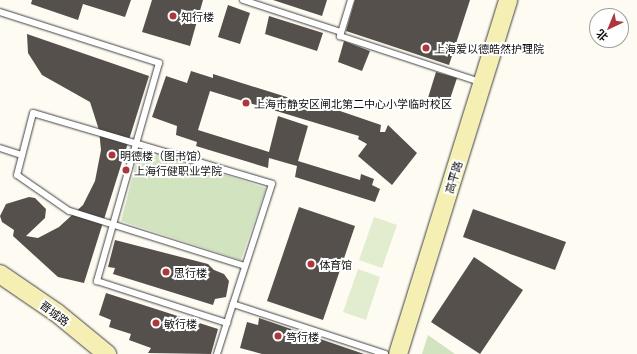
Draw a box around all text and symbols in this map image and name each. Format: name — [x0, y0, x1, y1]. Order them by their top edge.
north arrow — [589, 8, 629, 48]
place label: 知行楼 — [181, 9, 214, 23]
marker: 知行楼 — [168, 11, 178, 21]
text: 北 — [592, 26, 611, 45]
place label: 上海爱以德皓然护理院 — [434, 41, 544, 55]
marker: 上海爱以德皓然护理院 — [421, 43, 431, 53]
place label: 上海市静安区闸北第二中心小学临时校区 — [254, 96, 452, 110]
marker: 上海市静安区闸北第二中心小学临时校区 — [241, 98, 251, 108]
place label: 明德楼（图书馆） — [120, 148, 208, 162]
marker: 明德楼（图书馆） — [107, 150, 117, 160]
street label: 高平路 — [442, 159, 464, 195]
place label: 上海行健职业学院 — [134, 163, 222, 177]
marker: 上海行健职业学院 — [121, 165, 131, 175]
place label: 体育馆 — [319, 257, 352, 271]
marker: 体育馆 — [306, 259, 316, 269]
place label: 思行楼 — [174, 265, 207, 279]
marker: 思行楼 — [161, 267, 171, 277]
street label: 晋城路 — [38, 298, 72, 328]
place label: 敏行楼 — [164, 316, 197, 330]
marker: 敏行楼 — [151, 318, 161, 328]
place label: 笃行楼 — [286, 329, 319, 343]
marker: 笃行楼 — [273, 331, 283, 341]

